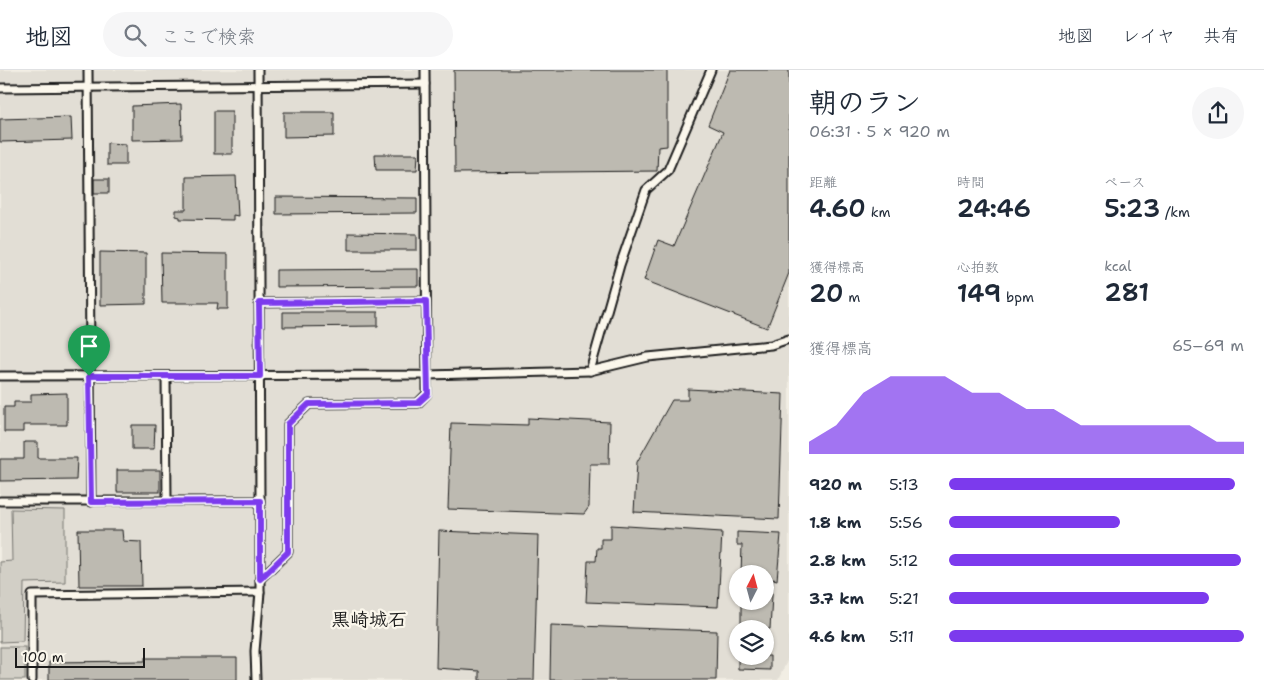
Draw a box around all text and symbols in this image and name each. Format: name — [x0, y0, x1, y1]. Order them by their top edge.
search box — [103, 12, 453, 57]
text: 地図 — [25, 21, 73, 53]
icon: search — [121, 21, 149, 49]
text: ここで検索 — [161, 24, 256, 49]
text: 地図 — [1058, 24, 1094, 48]
text: レイヤ — [1122, 24, 1175, 48]
text: 共有 — [1203, 24, 1239, 48]
text: 朝のラン — [809, 83, 921, 121]
button: share — [1192, 87, 1244, 139]
text: 06:31 · 5 × 920 m — [809, 121, 950, 142]
text: 距離 — [809, 173, 837, 191]
text: 時間 — [957, 173, 985, 191]
text: ペース — [1104, 173, 1146, 191]
text: 4.60 — [809, 191, 866, 225]
text: 24:46 — [957, 191, 1031, 225]
text: 5:23 — [1104, 191, 1160, 225]
text: km — [866, 203, 890, 221]
text: /km — [1160, 203, 1190, 221]
text: kcal — [1104, 257, 1132, 275]
text: 獲得標高 — [809, 258, 865, 276]
text: 心拍数 — [957, 258, 999, 276]
text: 281 — [1104, 275, 1149, 309]
text: 20 — [809, 276, 843, 310]
text: 149 — [957, 276, 1001, 310]
text: m — [843, 288, 860, 306]
text: bpm — [1001, 288, 1034, 306]
pin — [68, 325, 110, 376]
icon: arrive — [75, 332, 103, 360]
text: 65–69 m — [1172, 335, 1244, 356]
text: 獲得標高 — [809, 338, 873, 359]
text: 920 m — [809, 474, 862, 495]
text: 5:13 — [889, 474, 919, 495]
text: 1.8 km — [809, 512, 861, 533]
text: 5:56 — [889, 512, 923, 533]
text: 2.8 km — [809, 550, 866, 571]
text: 5:12 — [889, 550, 919, 571]
north arrow — [729, 565, 774, 610]
map controls — [729, 565, 774, 665]
text: 3.7 km — [809, 588, 864, 609]
text: 5:21 — [889, 588, 919, 609]
district label: 黒崎城石 — [331, 607, 407, 632]
button: layers — [729, 620, 774, 665]
text: 4.6 km — [809, 626, 865, 647]
text: 5:11 — [889, 626, 914, 647]
scale bar — [15, 645, 145, 668]
text: 100 m — [22, 648, 64, 666]

